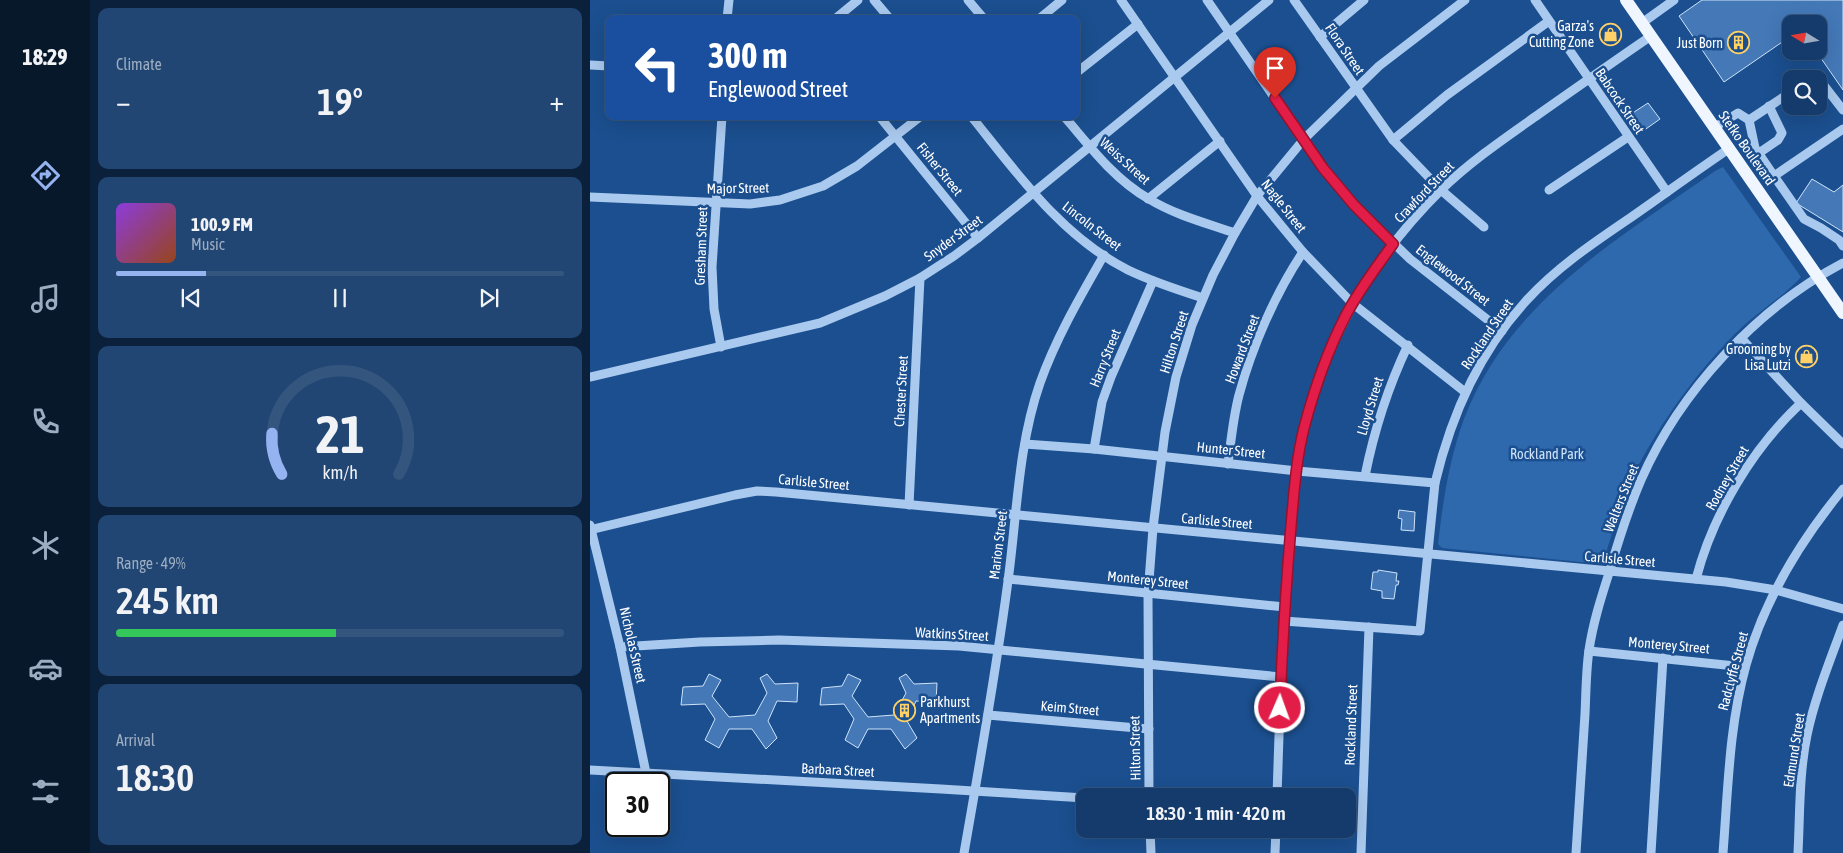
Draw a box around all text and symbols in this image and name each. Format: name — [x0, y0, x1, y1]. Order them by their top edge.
north arrow — [1782, 15, 1828, 60]
map controls — [1782, 15, 1827, 115]
place label: Garza's Cutting Zone — [1529, 18, 1594, 50]
street label: Flora Street — [1322, 20, 1368, 78]
shop icon: Garza's Cutting Zone — [1598, 22, 1622, 46]
building icon: Just Born — [1727, 31, 1751, 55]
icon: left — [625, 35, 690, 100]
text: 300 m — [708, 35, 787, 75]
place label: Just Born — [1677, 35, 1723, 51]
text: 18:29 — [22, 44, 68, 70]
pin — [1254, 47, 1296, 98]
icon: arrive — [1261, 54, 1289, 82]
text: Climate — [116, 55, 162, 73]
street label: Babcock Street — [1592, 65, 1648, 137]
button: search — [1782, 70, 1827, 115]
text: Englewood Street — [708, 76, 848, 102]
text: 19° — [317, 80, 363, 123]
text: − — [116, 85, 131, 117]
text: + — [549, 85, 564, 117]
street label: Stefko Boulevard — [1715, 108, 1779, 188]
street label: Weiss Street — [1097, 134, 1153, 188]
street label: Fisher Street — [914, 139, 966, 199]
icon: directions — [28, 158, 63, 193]
street label: Crawford Street — [1391, 158, 1457, 226]
street label: Nagle Street — [1258, 176, 1310, 236]
street label: Major Street — [707, 179, 769, 197]
street label: Lincoln Street — [1059, 198, 1125, 254]
street label: Gresham Street — [692, 206, 710, 286]
street label: Snyder Street — [921, 212, 985, 264]
text: 100.9 FM — [191, 213, 253, 235]
text: Music — [191, 235, 225, 253]
street label: Englewood Street — [1413, 241, 1493, 309]
icon: music — [28, 281, 63, 316]
icon: previous — [177, 284, 205, 312]
icon: pause — [326, 284, 354, 312]
icon: next — [475, 284, 503, 312]
street label: Rockland Street — [1458, 296, 1516, 372]
street label: Hilton Street — [1156, 309, 1192, 375]
street label: Howard Street — [1222, 312, 1262, 386]
street label: Harry Street — [1086, 327, 1124, 389]
place label: Grooming by Lisa Lutzi — [1726, 341, 1791, 373]
shop icon: Grooming by Lisa Lutzi — [1795, 345, 1819, 369]
street label: Chester Street — [891, 355, 911, 427]
street label: Lloyd Street — [1354, 375, 1386, 437]
icon: phone — [28, 404, 63, 439]
text: 21 — [316, 404, 364, 464]
street label: Hunter Street — [1196, 438, 1266, 462]
street label: Rodney Street — [1702, 443, 1752, 513]
park label: Rockland Park — [1510, 446, 1584, 462]
text: km/h — [322, 462, 358, 483]
street label: Walters Street — [1600, 462, 1642, 534]
street label: Carlisle Street — [778, 471, 850, 493]
street label: Marion Street — [986, 510, 1010, 580]
street label: Carlisle Street — [1181, 510, 1253, 532]
icon: climate — [28, 528, 63, 563]
street label: Carlisle Street — [1584, 548, 1656, 570]
text: Range · 49% — [116, 554, 186, 572]
street label: Monterey Street — [1107, 568, 1189, 592]
text: 245 km — [116, 579, 219, 622]
street label: Nicholas Street — [616, 605, 650, 685]
street label: Watkins Street — [915, 624, 989, 644]
street label: Radclyffe Street — [1715, 630, 1751, 712]
street label: Monterey Street — [1628, 633, 1710, 657]
icon: car — [28, 651, 63, 686]
position arrow — [1253, 681, 1305, 733]
street label: Rockland Street — [1342, 684, 1360, 766]
place label: Parkhurst Apartments — [920, 694, 980, 726]
street label: Keim Street — [1040, 697, 1100, 719]
building icon: Parkhurst Apartments — [892, 698, 916, 722]
street label: Edmund Street — [1780, 711, 1808, 789]
street label: Hilton Street — [1126, 715, 1144, 781]
text: Arrival — [116, 731, 155, 749]
text: 18:30 — [116, 756, 194, 799]
street label: Barbara Street — [801, 760, 875, 780]
speed limit sign: 30 — [605, 772, 670, 837]
icon: filters — [28, 774, 63, 809]
text: 18:30 · 1 min · 420 m — [1146, 802, 1286, 824]

